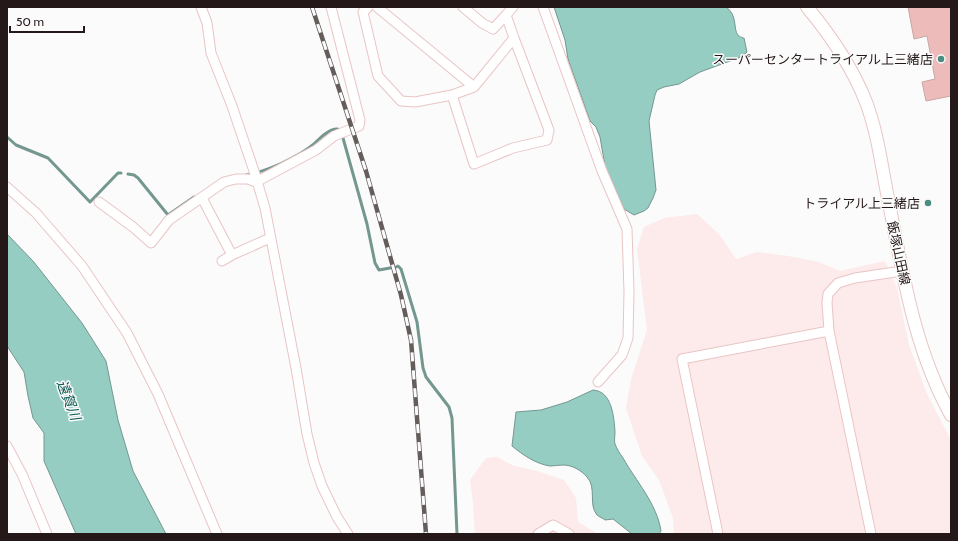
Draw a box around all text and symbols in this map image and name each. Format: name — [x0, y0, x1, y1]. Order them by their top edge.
scale bar — [10, 8, 84, 34]
text: 50 m — [16, 14, 44, 29]
place label: スーパーセンタートライアル上三緒店 — [712, 51, 933, 67]
marker: スーパーセンタートライアル上三緒店 — [936, 54, 946, 64]
place label: トライアル上三緒店 — [803, 195, 920, 211]
marker: トライアル上三緒店 — [923, 198, 933, 208]
street label: 飯塚山田線 — [884, 220, 914, 286]
water label: 遠賀川 — [53, 377, 86, 425]

